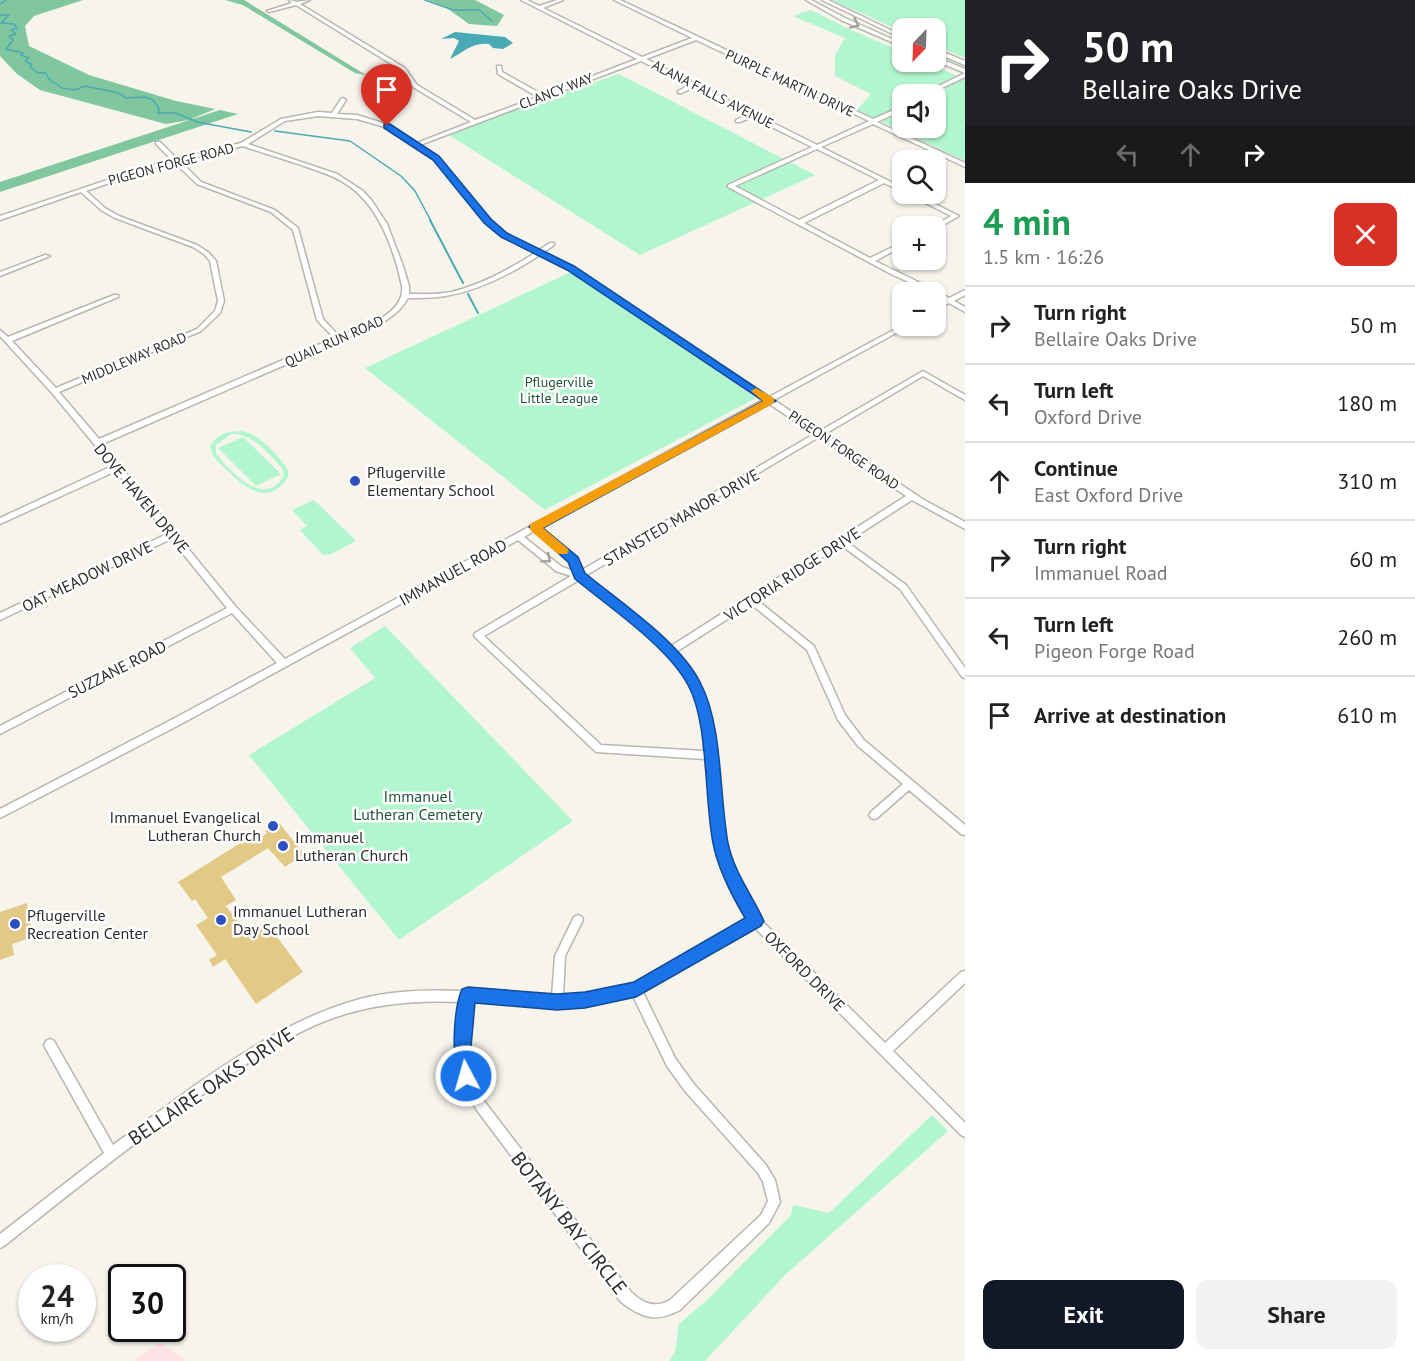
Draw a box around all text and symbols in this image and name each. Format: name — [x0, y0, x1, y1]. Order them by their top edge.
one-way arrow — [848, 17, 859, 29]
north arrow — [892, 18, 946, 72]
map controls — [892, 18, 946, 336]
text: 50 m — [1082, 19, 1174, 74]
icon: right — [983, 24, 1061, 102]
street label: PURPLE MARTIN DRIVE — [723, 45, 857, 121]
street label: ALANA FALLS AVENUE — [649, 56, 777, 132]
pin — [361, 64, 412, 126]
street label: CLANCY WAY — [517, 69, 596, 113]
text: Bellaire Oaks Drive — [1082, 72, 1302, 106]
icon: arrive — [370, 73, 403, 106]
button: sound — [892, 84, 946, 138]
icon: left — [1111, 138, 1144, 171]
icon: ahead — [1174, 138, 1207, 171]
icon: right — [1237, 138, 1270, 171]
street label: PIGEON FORGE ROAD — [106, 139, 236, 189]
button: search — [892, 150, 946, 204]
text: 4 min — [983, 198, 1071, 245]
button: close — [1334, 203, 1397, 266]
button: + — [892, 216, 946, 270]
text: 1.5 km · 16:26 — [983, 244, 1104, 270]
button: − — [892, 282, 946, 336]
text: Turn right — [1034, 298, 1126, 326]
icon: right — [983, 309, 1016, 342]
street label: QUAIL RUN ROAD — [282, 311, 386, 371]
text: 50 m — [1349, 311, 1397, 339]
text: Bellaire Oaks Drive — [1034, 326, 1197, 352]
street label: MIDDLEWAY ROAD — [79, 328, 189, 388]
park label: Pflugerville Little League — [520, 373, 598, 407]
text: Turn left — [1034, 376, 1114, 404]
icon: left — [983, 387, 1016, 420]
text: 180 m — [1337, 389, 1397, 417]
text: Oxford Drive — [1034, 404, 1142, 430]
street label: PIGEON FORGE ROAD — [785, 406, 903, 494]
street label: DOVE HAVEN DRIVE — [90, 439, 194, 557]
text: Continue — [1034, 454, 1118, 482]
place label: Pflugerville Elementary School — [367, 462, 495, 500]
street label: STANSTED MANOR DRIVE — [599, 464, 763, 570]
icon: ahead — [983, 465, 1016, 498]
text: 310 m — [1337, 467, 1397, 495]
marker: Pflugerville Elementary School — [348, 474, 362, 488]
text: East Oxford Drive — [1034, 482, 1183, 508]
street label: VICTORIA RIDGE DRIVE — [719, 523, 864, 626]
text: Turn right — [1034, 532, 1126, 560]
street label: IMMANUEL ROAD — [396, 534, 510, 610]
street label: OAT MEADOW DRIVE — [19, 536, 155, 616]
icon: right — [983, 543, 1016, 576]
text: 60 m — [1349, 545, 1397, 573]
one-way arrow — [540, 552, 551, 563]
text: Immanuel Road — [1034, 560, 1168, 586]
text: Turn left — [1034, 610, 1114, 638]
icon: left — [983, 621, 1016, 654]
text: 260 m — [1337, 623, 1397, 651]
street label: SUZZANE ROAD — [64, 636, 170, 702]
text: Pigeon Forge Road — [1034, 638, 1195, 664]
icon: arrive — [983, 699, 1016, 732]
text: Arrive at destination — [1034, 701, 1226, 729]
text: 610 m — [1337, 701, 1397, 729]
park label: Immanuel Lutheran Cemetery — [353, 786, 483, 824]
place label: Immanuel Evangelical Lutheran Church — [109, 807, 261, 845]
marker: Immanuel Evangelical Lutheran Church — [266, 819, 280, 833]
place label: Immanuel Lutheran Church — [295, 827, 408, 865]
marker: Immanuel Lutheran Church — [276, 839, 290, 853]
place label: Immanuel Lutheran Day School — [233, 901, 367, 939]
place label: Pflugerville Recreation Center — [27, 905, 149, 943]
marker: Immanuel Lutheran Day School — [214, 913, 228, 927]
marker: Pflugerville Recreation Center — [8, 917, 22, 931]
street label: OXFORD DRIVE — [761, 927, 849, 1015]
street label: BELLAIRE OAKS DRIVE — [123, 1021, 299, 1151]
position arrow — [434, 1044, 498, 1108]
street label: BOTANY BAY CIRCLE — [505, 1146, 633, 1300]
speed limit sign: 30 — [108, 1264, 186, 1342]
text: 24 — [40, 1276, 74, 1315]
button: Exit — [983, 1280, 1184, 1349]
button: Share — [1196, 1280, 1397, 1349]
text: km/h — [41, 1309, 73, 1328]

